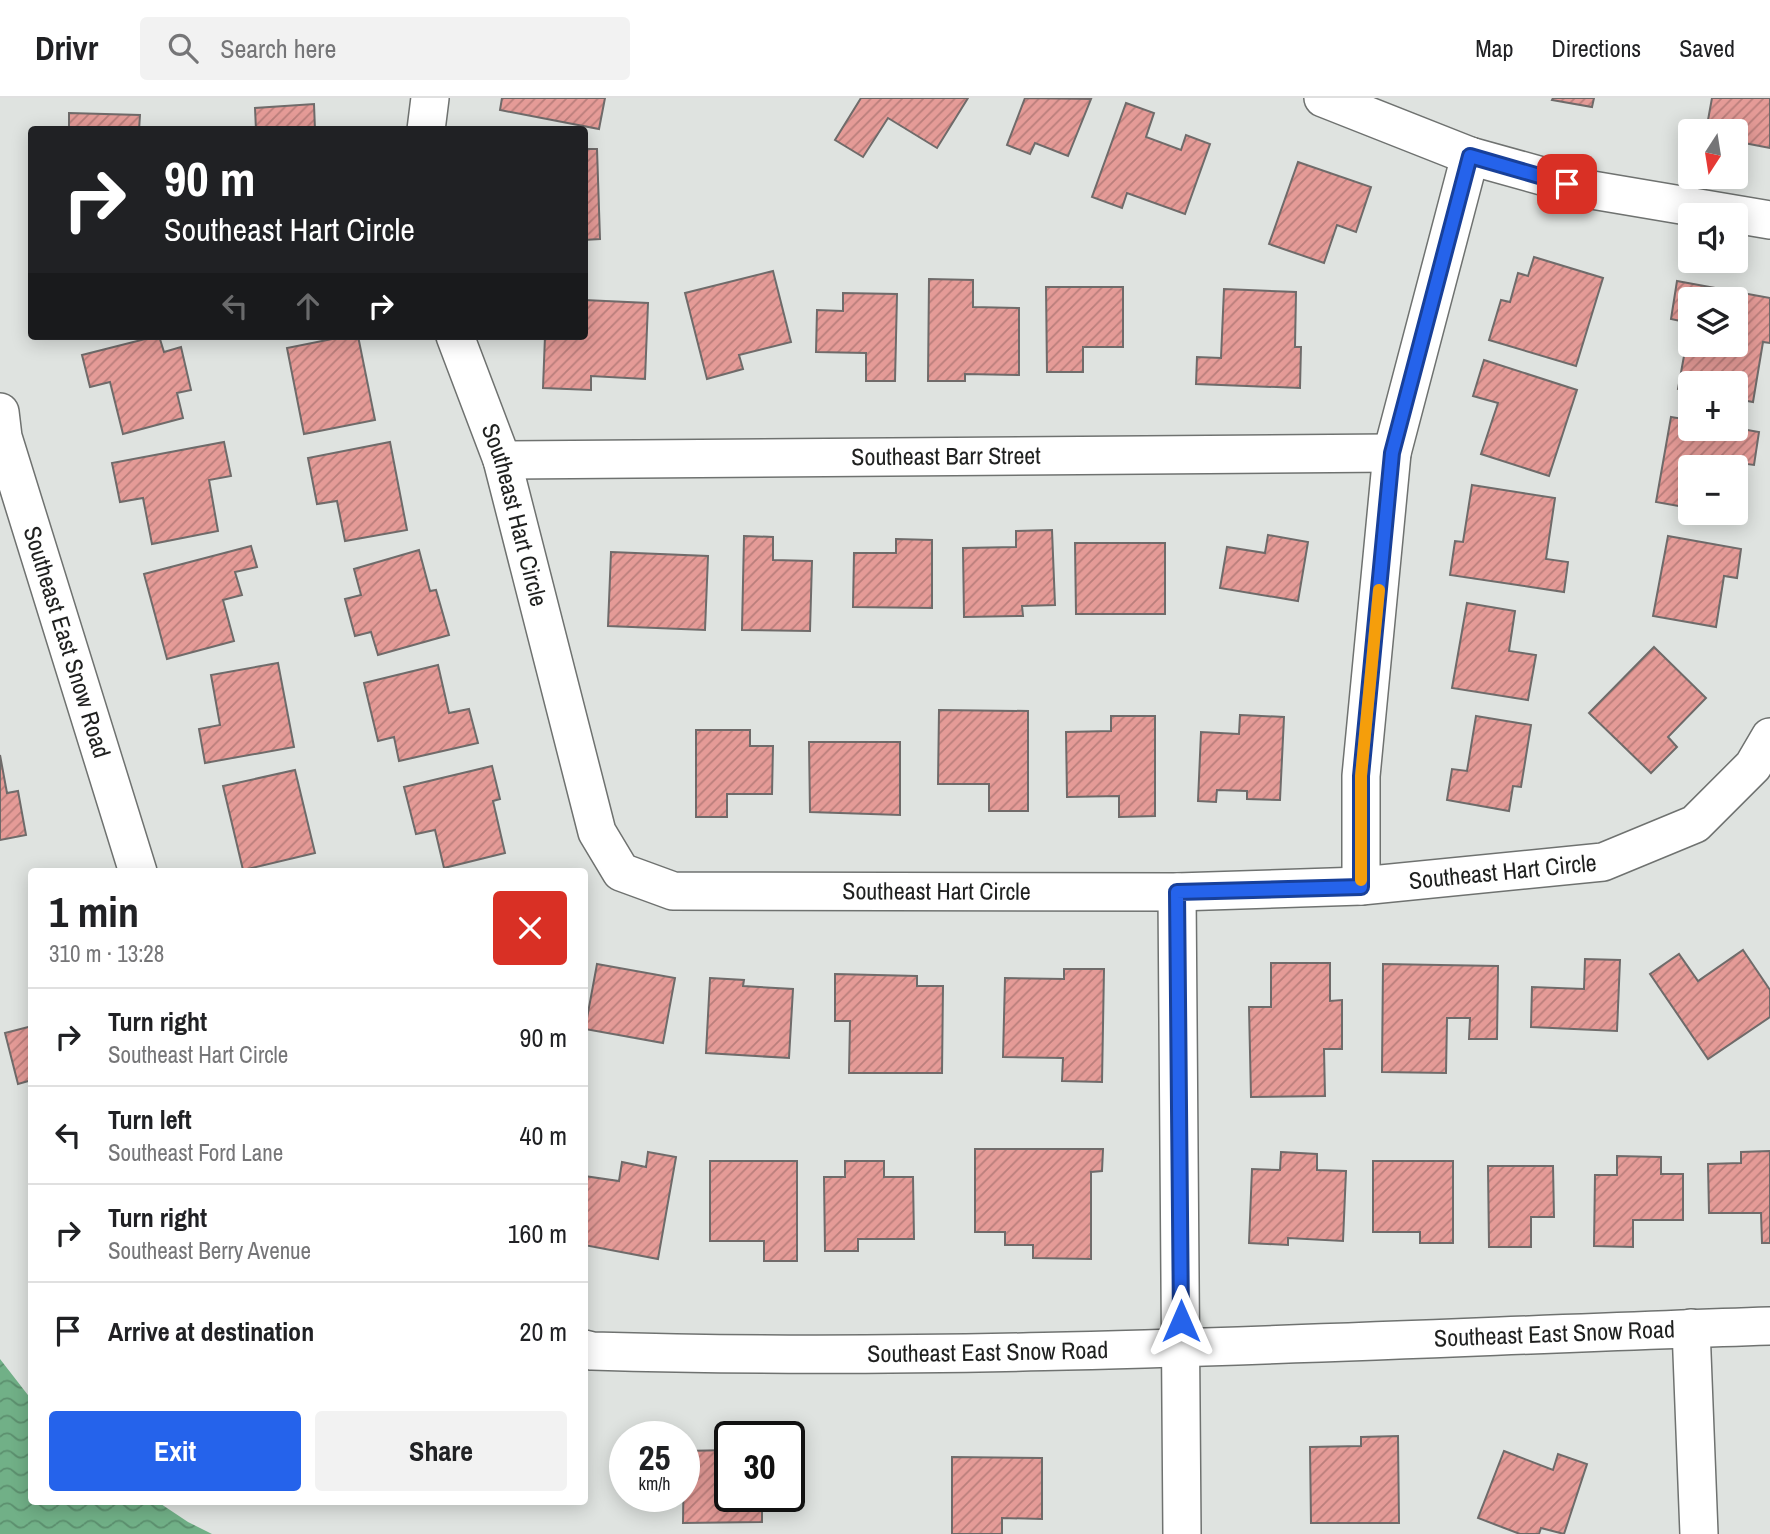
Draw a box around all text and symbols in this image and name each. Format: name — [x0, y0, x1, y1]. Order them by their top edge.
search box — [140, 17, 630, 80]
text: Drivr — [35, 26, 98, 70]
icon: search — [164, 29, 202, 67]
text: Search here — [220, 31, 336, 66]
text: Map — [1475, 32, 1513, 64]
text: Directions — [1551, 32, 1641, 64]
text: Saved — [1679, 32, 1735, 64]
north arrow — [1678, 119, 1748, 189]
map controls — [1678, 119, 1748, 525]
text: 90 m — [164, 145, 256, 211]
icon: right — [49, 154, 140, 245]
pin — [1537, 154, 1597, 214]
icon: arrive — [1548, 165, 1586, 203]
button: sound — [1678, 203, 1748, 273]
text: Southeast Hart Circle — [164, 208, 415, 251]
icon: left — [216, 287, 254, 325]
icon: ahead — [289, 287, 327, 325]
icon: right — [362, 287, 400, 325]
button: layers — [1678, 287, 1748, 357]
button: + — [1678, 371, 1748, 441]
street label: Southeast Hart Circle — [475, 419, 556, 610]
street label: Southeast Barr Street — [851, 439, 1041, 472]
button: − — [1678, 455, 1748, 525]
street label: Southeast East Snow Road — [17, 522, 119, 762]
street label: Southeast Hart Circle — [1407, 846, 1598, 896]
street label: Southeast Hart Circle — [842, 874, 1031, 907]
text: 1 min — [49, 884, 139, 940]
button: close — [493, 891, 567, 965]
text: 310 m · 13:28 — [49, 938, 164, 969]
text: Turn right — [108, 1004, 207, 1039]
icon: right — [49, 1018, 87, 1056]
text: 90 m — [520, 1020, 567, 1055]
text: Southeast Hart Circle — [108, 1039, 288, 1070]
text: Turn left — [108, 1102, 192, 1137]
icon: left — [49, 1116, 87, 1154]
text: 40 m — [520, 1118, 567, 1153]
text: Southeast Ford Lane — [108, 1137, 283, 1168]
text: Turn right — [108, 1200, 207, 1235]
icon: right — [49, 1214, 87, 1252]
text: 160 m — [508, 1216, 567, 1251]
text: Southeast Berry Avenue — [108, 1235, 311, 1266]
position arrow — [1144, 1284, 1218, 1358]
icon: arrive — [49, 1312, 87, 1350]
street label: Southeast East Snow Road — [1433, 1312, 1675, 1354]
text: Arrive at destination — [108, 1314, 314, 1349]
text: 20 m — [520, 1314, 567, 1349]
street label: Southeast East Snow Road — [867, 1333, 1109, 1369]
button: Exit — [49, 1411, 301, 1491]
button: Share — [315, 1411, 567, 1491]
speed limit sign: 30 — [714, 1421, 805, 1512]
text: 25 — [639, 1434, 670, 1481]
text: km/h — [639, 1471, 671, 1496]

